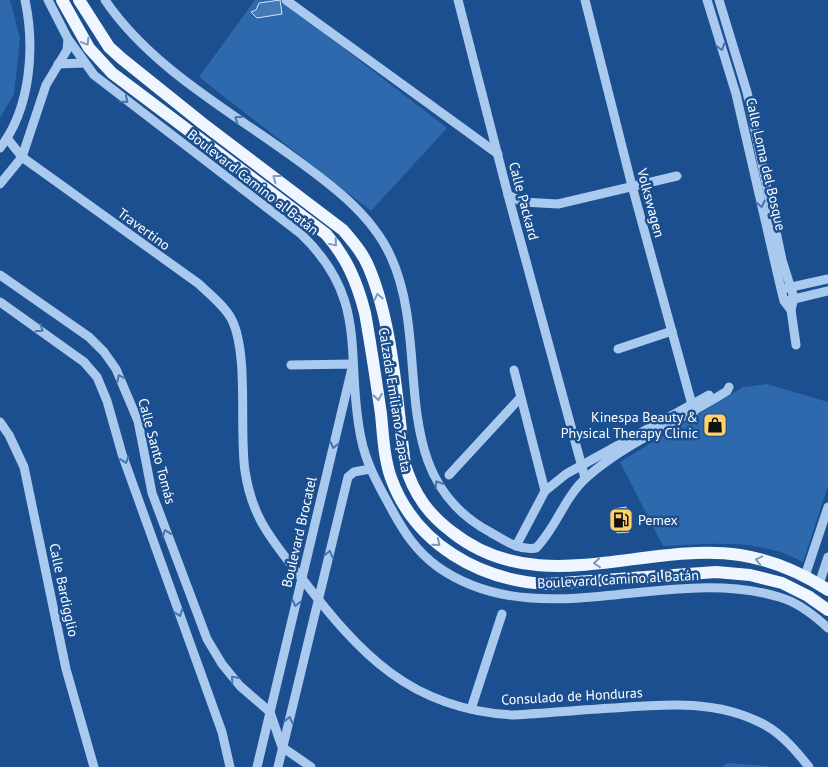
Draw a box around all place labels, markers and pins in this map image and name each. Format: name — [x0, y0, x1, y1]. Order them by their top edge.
place label: Kinespa Beauty & Physical Therapy Clinic — [561, 408, 698, 442]
shop icon: Kinespa Beauty & Physical Therapy Clinic — [702, 412, 728, 438]
fuel station icon: Pemex — [608, 507, 634, 533]
place label: Pemex — [638, 511, 678, 529]

